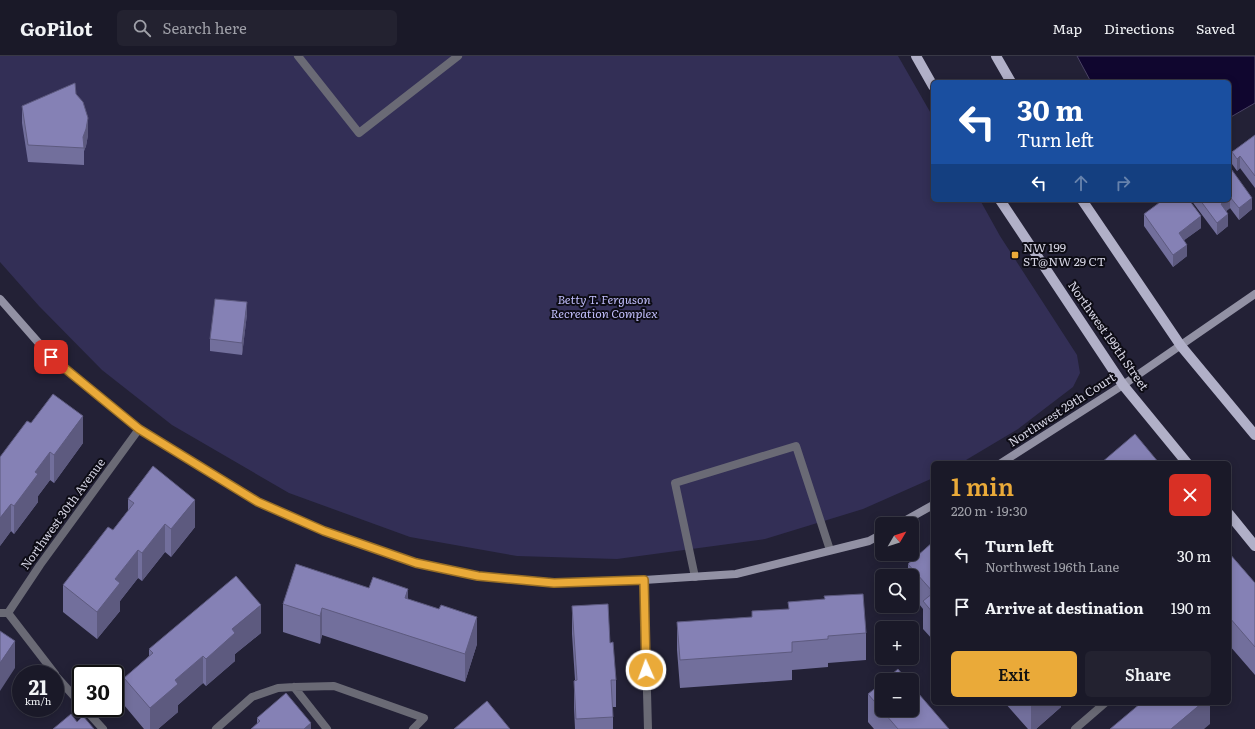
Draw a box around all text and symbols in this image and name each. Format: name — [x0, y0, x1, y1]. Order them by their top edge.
search box — [117, 10, 397, 46]
text: GoPilot — [20, 14, 93, 42]
text: Search here — [163, 16, 247, 39]
icon: search — [131, 17, 153, 39]
text: Map — [1052, 18, 1082, 38]
text: Directions — [1104, 18, 1174, 38]
text: Saved — [1196, 18, 1235, 38]
text: 30 m — [1017, 88, 1083, 130]
icon: left — [951, 96, 1003, 148]
text: Turn left — [1017, 126, 1094, 153]
icon: left — [1028, 172, 1050, 194]
icon: ahead — [1070, 172, 1092, 194]
icon: right — [1112, 172, 1134, 194]
place label: NW 199 ST@NW 29 CT — [1023, 238, 1106, 270]
marker: NW 199 ST@NW 29 CT — [1010, 250, 1020, 260]
street label: Northwest 199th Street — [1064, 277, 1154, 394]
park label: Betty T. Ferguson Recreation Complex — [550, 290, 658, 322]
pin — [34, 340, 68, 374]
icon: arrive — [40, 346, 62, 368]
street label: Northwest 29th Court — [1004, 368, 1119, 451]
street label: Northwest 30th Avenue — [16, 454, 109, 573]
text: 1 min — [951, 468, 1014, 503]
button: close — [1169, 474, 1211, 516]
text: 220 m · 19:30 — [951, 501, 1027, 520]
north arrow — [875, 517, 919, 561]
map controls — [875, 517, 919, 717]
text: Turn left — [985, 534, 1054, 557]
icon: left — [951, 544, 973, 566]
text: 30 m — [1177, 544, 1211, 567]
text: Northwest 196th Lane — [985, 557, 1119, 576]
button: search — [875, 569, 919, 613]
icon: arrive — [951, 596, 973, 618]
text: Arrive at destination — [985, 596, 1144, 619]
text: 190 m — [1171, 596, 1211, 619]
button: + — [875, 621, 919, 665]
position arrow — [625, 649, 667, 691]
button: Exit — [951, 651, 1077, 697]
button: Share — [1085, 651, 1211, 697]
speed limit sign: 30 — [72, 665, 124, 717]
text: 21 — [28, 671, 48, 701]
button: − — [875, 673, 919, 717]
text: km/h — [25, 693, 51, 708]

